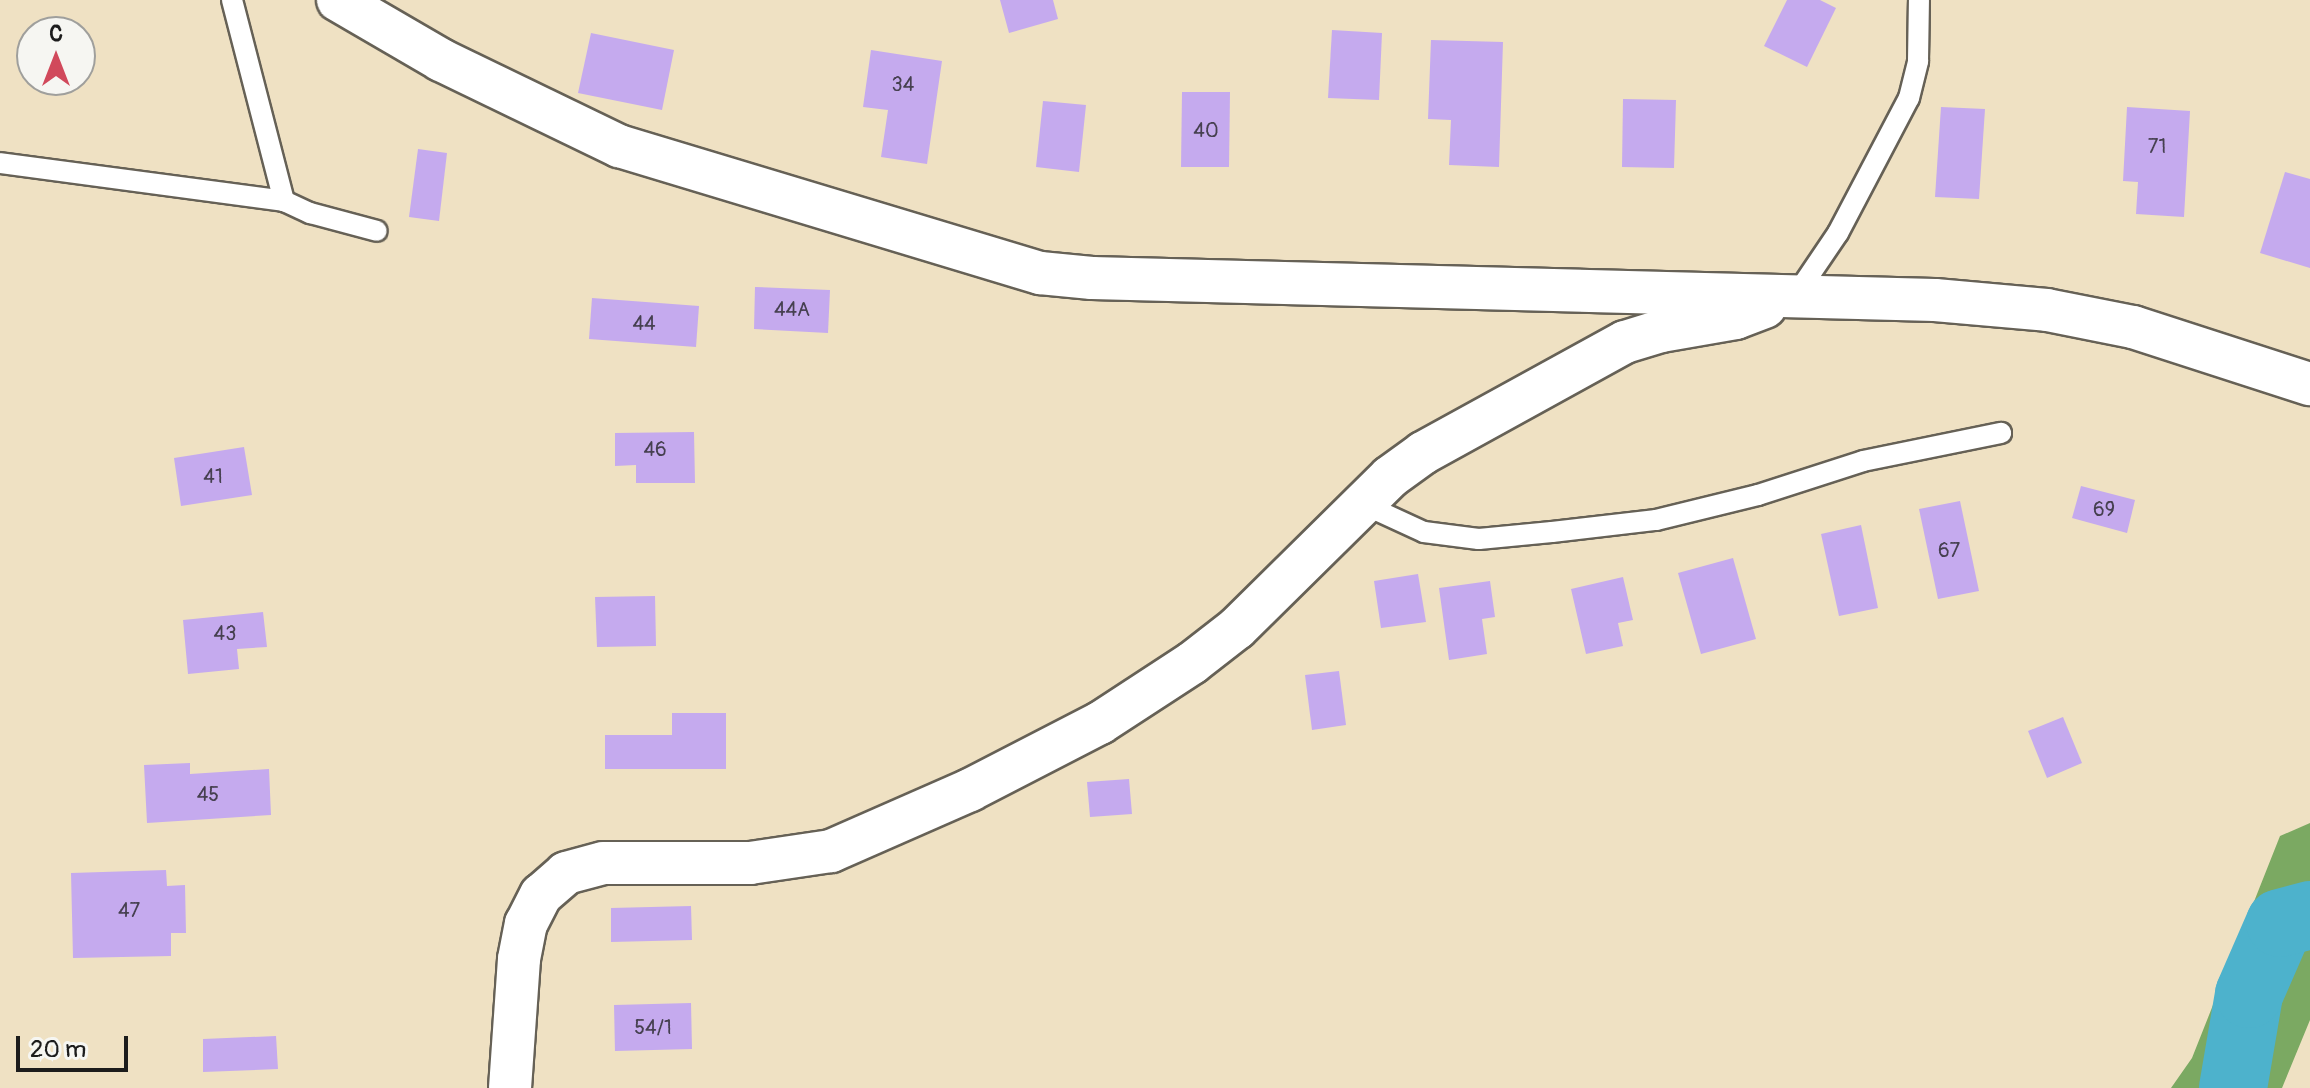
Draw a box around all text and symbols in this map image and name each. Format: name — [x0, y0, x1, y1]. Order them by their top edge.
north arrow — [16, 16, 96, 96]
text: С — [49, 20, 63, 48]
house number: 34 — [892, 72, 914, 96]
house number: 40 — [1193, 118, 1219, 142]
house number: 71 — [2148, 134, 2166, 158]
house number: 44А — [774, 297, 810, 321]
house number: 44 — [632, 311, 656, 335]
house number: 46 — [643, 437, 667, 461]
house number: 41 — [203, 464, 223, 488]
house number: 69 — [2093, 497, 2115, 521]
house number: 67 — [1938, 538, 1960, 562]
house number: 43 — [214, 621, 236, 645]
house number: 45 — [197, 782, 219, 806]
house number: 47 — [118, 898, 140, 922]
house number: 54/1 — [634, 1015, 672, 1039]
scale bar — [20, 1020, 132, 1070]
text: 20 m — [30, 1035, 86, 1064]

